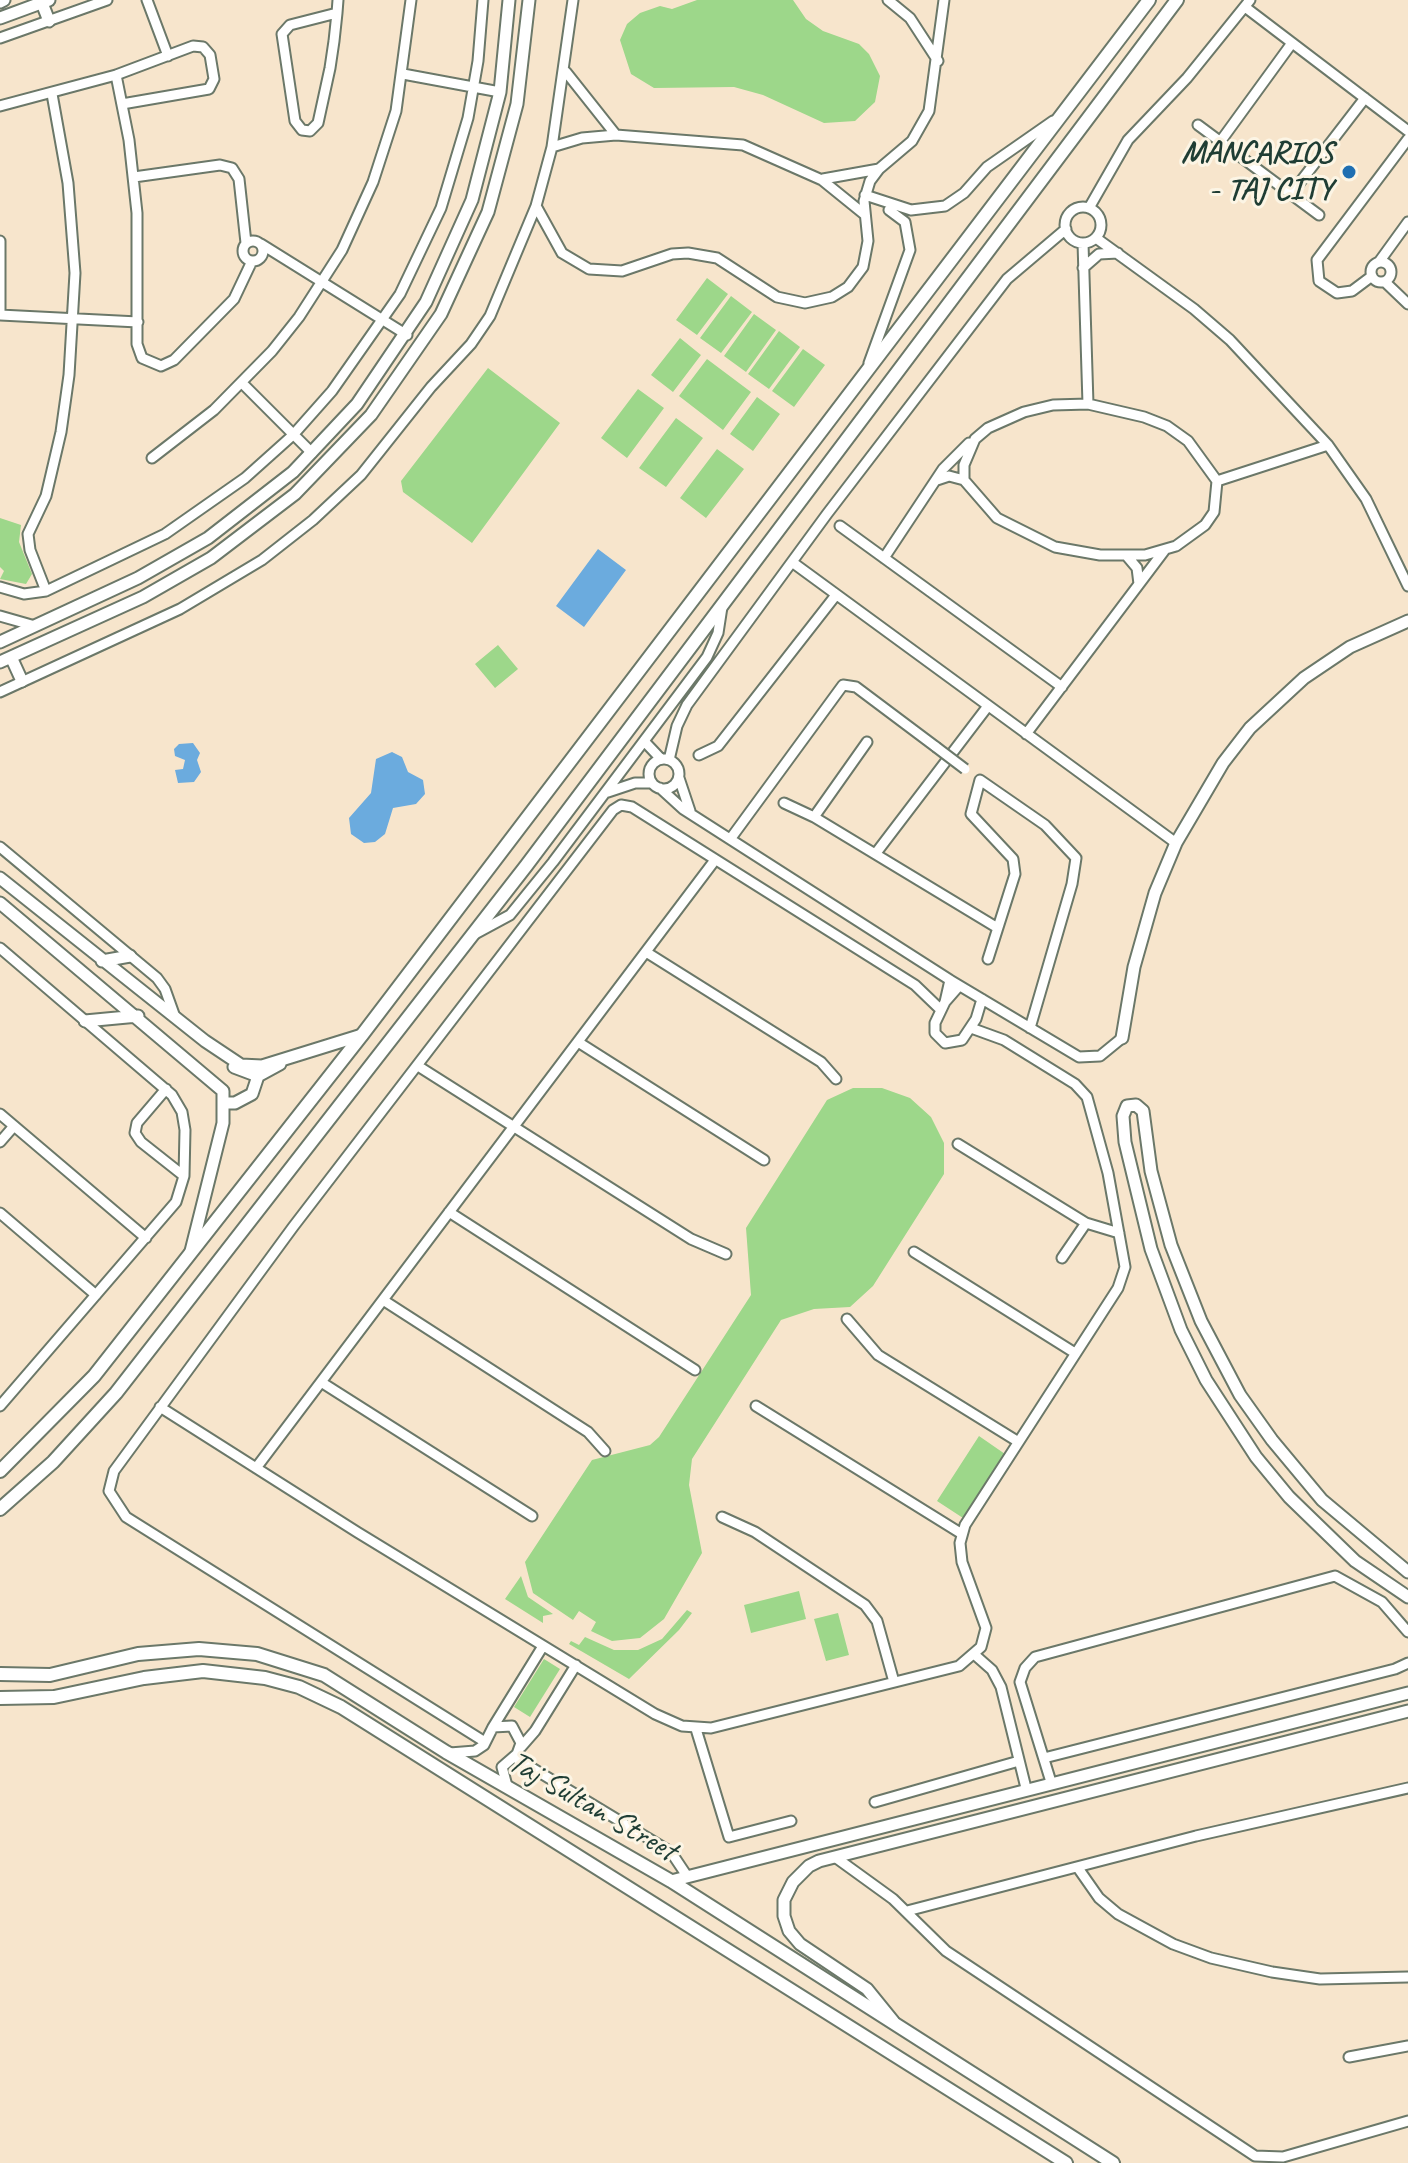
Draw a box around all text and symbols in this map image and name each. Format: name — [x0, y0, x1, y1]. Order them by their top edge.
place label: MANCARIOS - TAJ CITY — [1181, 135, 1333, 210]
marker: MANCARIOS - TAJ CITY — [1340, 163, 1358, 181]
street label: Taj Sultan Street — [501, 1743, 683, 1871]

